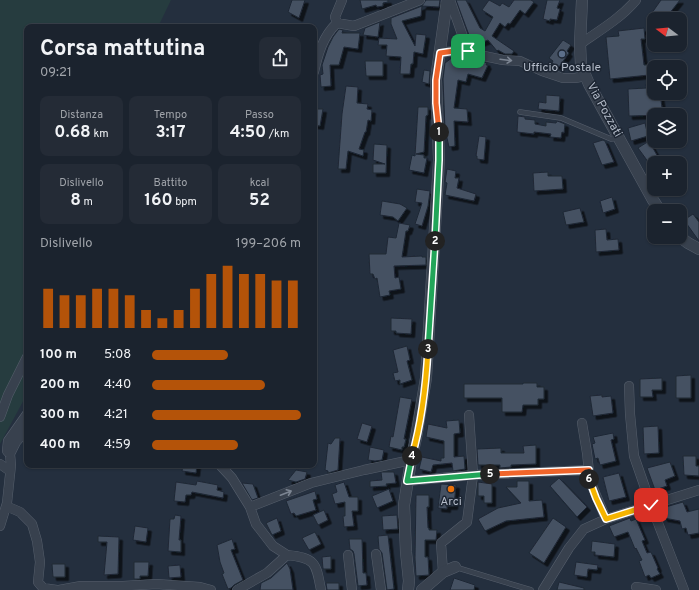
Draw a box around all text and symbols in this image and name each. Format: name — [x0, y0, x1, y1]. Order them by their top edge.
north arrow — [647, 12, 687, 52]
map controls — [647, 12, 687, 244]
pin — [451, 34, 485, 68]
text: Corsa mattutina — [40, 36, 205, 63]
button: share — [259, 37, 301, 79]
icon: arrive — [457, 40, 479, 62]
marker: Ufficio Postale — [557, 49, 567, 59]
one-way arrow — [499, 56, 512, 64]
place label: Ufficio Postale — [523, 60, 601, 76]
button: locate — [647, 60, 687, 100]
text: 09:21 — [40, 65, 72, 81]
street label: Via Pozzati — [583, 80, 625, 140]
text: Distanza — [60, 108, 103, 122]
text: Tempo — [154, 108, 187, 122]
text: Passo — [245, 108, 274, 122]
button: layers — [647, 108, 687, 148]
text: 0.68 — [54, 122, 91, 144]
text: 3:17 — [155, 122, 186, 144]
text: 4:50 — [230, 122, 266, 144]
pin: 1 — [429, 122, 449, 142]
text: 1 — [437, 125, 441, 139]
text: km — [91, 127, 109, 141]
text: /km — [266, 127, 289, 141]
button: + — [647, 156, 687, 196]
text: Dislivello — [59, 176, 104, 190]
text: Battito — [154, 176, 187, 190]
text: kcal — [250, 176, 269, 190]
text: 8 — [70, 190, 81, 212]
text: 160 — [144, 190, 173, 212]
text: 52 — [249, 190, 270, 212]
text: m — [81, 195, 93, 209]
text: bpm — [173, 195, 197, 209]
button: − — [647, 204, 687, 244]
pin: 2 — [425, 231, 445, 251]
text: 2 — [432, 234, 438, 248]
text: Dislivello — [40, 236, 93, 252]
text: 199–206 m — [236, 236, 301, 252]
pin: 3 — [418, 339, 438, 359]
text: 3 — [425, 342, 431, 356]
text: 100 m — [40, 347, 77, 363]
text: 5:08 — [104, 347, 131, 363]
text: 200 m — [40, 377, 80, 393]
text: 4:40 — [104, 377, 131, 393]
text: 300 m — [40, 407, 79, 423]
text: 4:21 — [104, 407, 128, 423]
text: 400 m — [40, 437, 80, 453]
text: 4:59 — [104, 437, 131, 453]
pin: 4 — [402, 446, 422, 466]
text: 4 — [408, 449, 416, 463]
pin: 5 — [480, 464, 500, 484]
text: 5 — [487, 467, 493, 481]
pin: 6 — [579, 469, 599, 489]
text: 6 — [586, 472, 592, 486]
marker: Arci — [446, 484, 456, 494]
one-way arrow — [280, 488, 292, 496]
pin — [634, 488, 668, 522]
place label: Arci — [440, 494, 462, 510]
icon: check — [640, 494, 662, 516]

